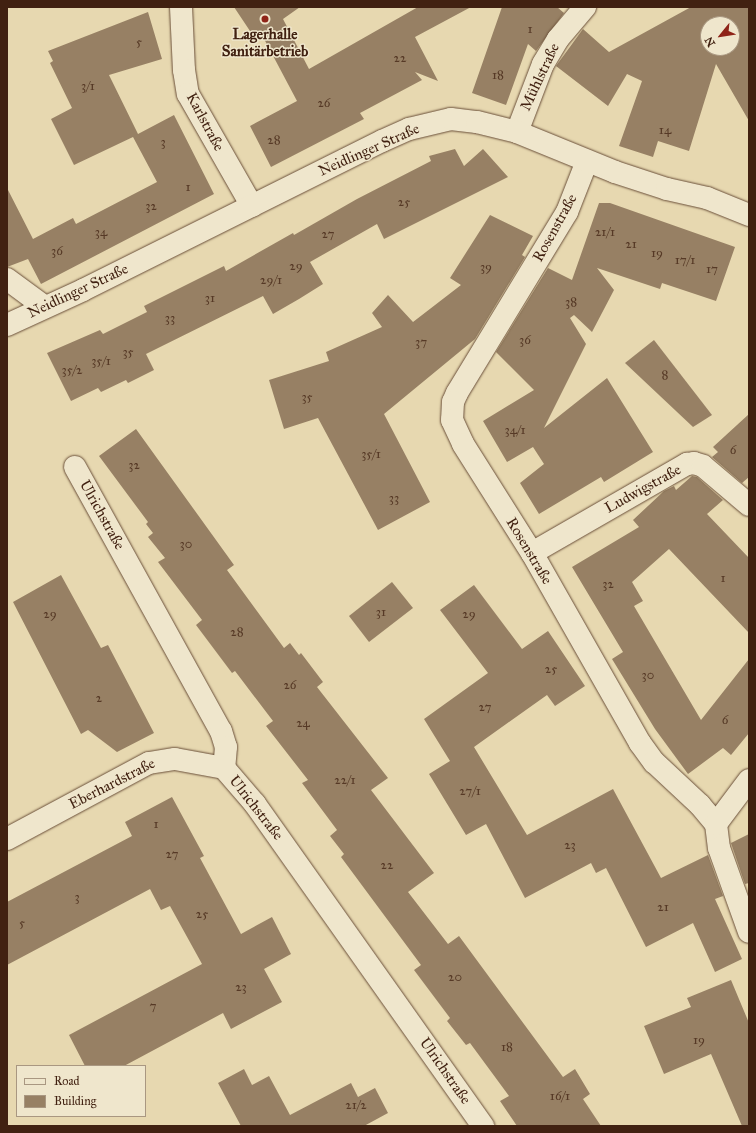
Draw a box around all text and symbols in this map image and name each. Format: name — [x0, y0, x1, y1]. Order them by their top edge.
marker: Lagerhalle Sanitärbetrieb — [260, 14, 270, 24]
north arrow — [700, 16, 740, 56]
house number: 1 — [527, 21, 533, 37]
place label: Lagerhalle Sanitärbetrieb — [222, 25, 308, 60]
house number: 5 — [136, 34, 142, 50]
text: N — [702, 34, 718, 49]
street label: Mühlstraße — [517, 40, 563, 114]
house number: 22 — [394, 50, 406, 66]
house number: 18 — [492, 67, 504, 83]
house number: 3/1 — [81, 78, 95, 94]
street label: Karlstraße — [182, 90, 228, 154]
house number: 26 — [317, 95, 331, 111]
street label: Neidlinger Straße — [316, 120, 422, 180]
house number: 14 — [659, 122, 671, 138]
house number: 28 — [267, 132, 281, 148]
house number: 3 — [160, 134, 166, 150]
house number: 1 — [185, 179, 191, 195]
street label: Rosenstraße — [529, 191, 581, 265]
house number: 25 — [398, 194, 410, 210]
house number: 32 — [145, 198, 157, 214]
house number: 34 — [95, 224, 107, 240]
house number: 21/1 — [595, 224, 615, 240]
house number: 27 — [322, 226, 334, 242]
house number: 21 — [625, 236, 637, 252]
house number: 36 — [51, 243, 63, 259]
house number: 19 — [651, 245, 663, 261]
house number: 17/1 — [675, 252, 695, 268]
house number: 29 — [289, 258, 303, 274]
house number: 39 — [480, 259, 492, 275]
street label: Neidlinger Straße — [25, 260, 131, 322]
house number: 17 — [706, 261, 718, 277]
house number: 29/1 — [260, 272, 282, 288]
house number: 31 — [205, 290, 215, 306]
house number: 38 — [565, 294, 577, 310]
house number: 33 — [165, 310, 175, 326]
house number: 36 — [519, 332, 531, 348]
house number: 37 — [415, 334, 427, 350]
house number: 35 — [122, 344, 134, 360]
house number: 35/1 — [91, 353, 111, 369]
house number: 35/2 — [62, 362, 82, 378]
house number: 8 — [662, 367, 668, 383]
house number: 35 — [301, 389, 313, 405]
house number: 34/1 — [504, 422, 526, 438]
house number: 6 — [730, 442, 736, 458]
house number: 35/1 — [361, 446, 381, 462]
house number: 32 — [128, 457, 140, 473]
street label: Ludwigstraße — [602, 461, 684, 517]
street label: Ulrichstraße — [75, 477, 129, 553]
house number: 33 — [389, 490, 399, 506]
street label: Rosenstraße — [502, 514, 556, 588]
house number: 30 — [180, 536, 192, 552]
house number: 1 — [720, 570, 726, 586]
house number: 32 — [602, 576, 614, 592]
house number: 31 — [376, 604, 386, 620]
house number: 29 — [43, 606, 57, 622]
house number: 29 — [462, 606, 476, 622]
house number: 28 — [230, 624, 244, 640]
house number: 25 — [545, 661, 557, 677]
house number: 30 — [642, 667, 654, 683]
house number: 26 — [283, 677, 297, 693]
house number: 2 — [96, 690, 102, 706]
house number: 27 — [478, 699, 492, 715]
house number: 6 — [722, 712, 728, 728]
house number: 24 — [296, 715, 310, 731]
street label: Eberhardstraße — [66, 755, 158, 813]
street label: Ulrichstraße — [225, 772, 287, 844]
house number: 22/1 — [334, 772, 356, 788]
house number: 27/1 — [459, 783, 481, 799]
house number: 1 — [153, 816, 159, 832]
house number: 23 — [564, 837, 576, 853]
house number: 27 — [166, 846, 178, 862]
house number: 22 — [381, 857, 393, 873]
house number: 3 — [74, 889, 80, 905]
house number: 21 — [657, 899, 669, 915]
house number: 25 — [196, 906, 208, 922]
house number: 5 — [19, 915, 25, 931]
house number: 20 — [448, 969, 462, 985]
house number: 23 — [235, 979, 247, 995]
house number: 7 — [150, 998, 156, 1014]
house number: 19 — [693, 1032, 705, 1048]
street label: Ulrichstraße — [416, 1034, 474, 1108]
house number: 18 — [501, 1039, 513, 1055]
legend — [16, 1065, 146, 1117]
text: Road — [54, 1074, 80, 1088]
house number: 16/1 — [550, 1088, 570, 1104]
text: Building — [54, 1094, 96, 1108]
house number: 21/2 — [345, 1097, 367, 1113]

